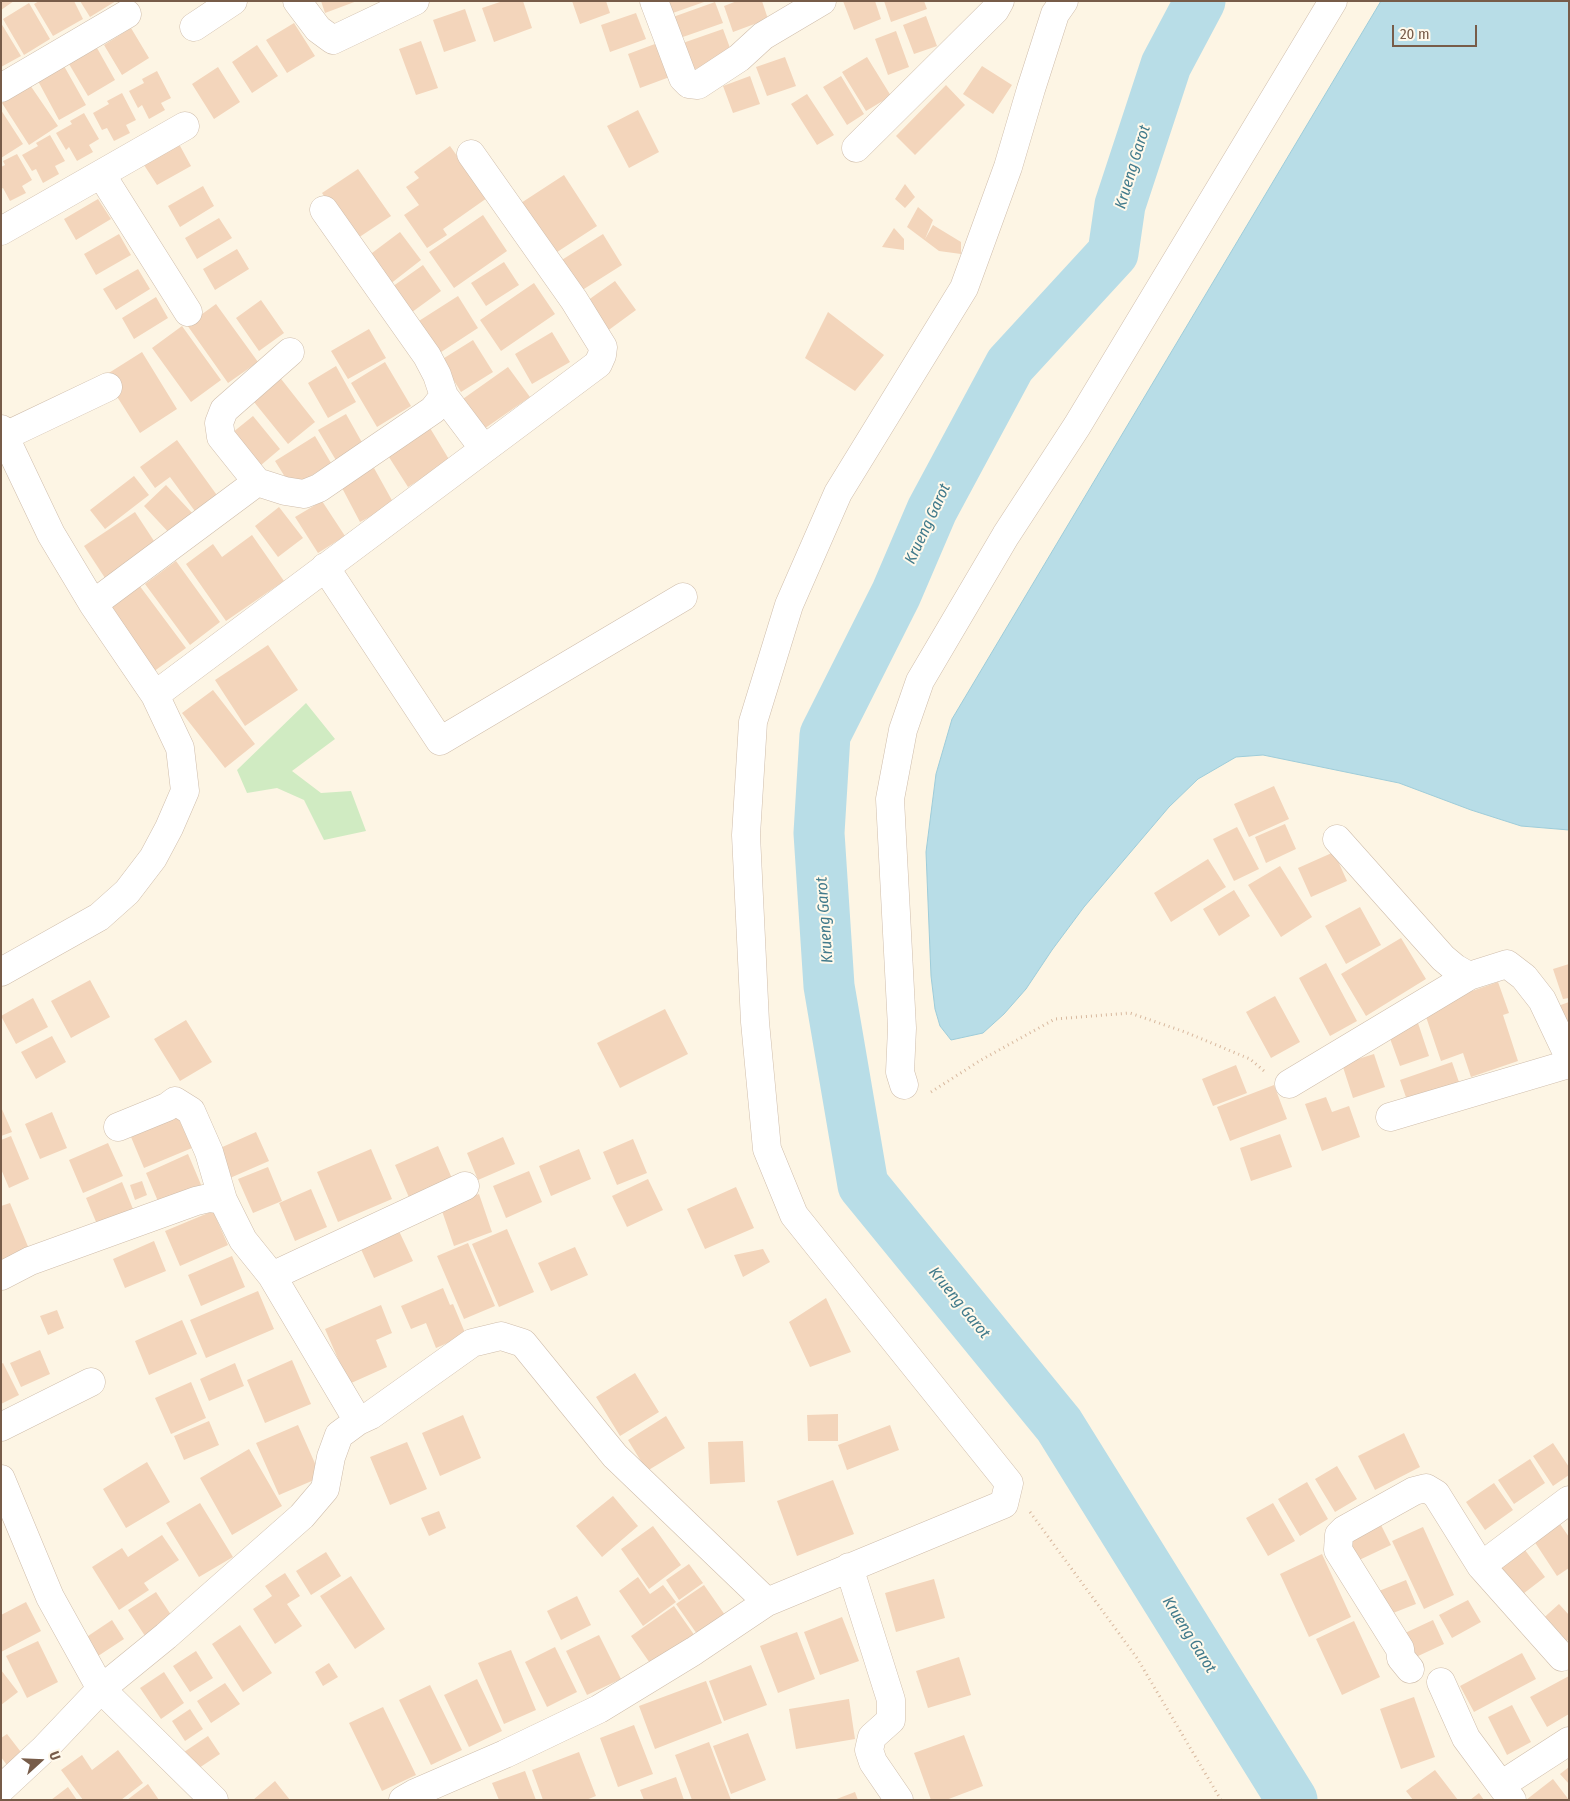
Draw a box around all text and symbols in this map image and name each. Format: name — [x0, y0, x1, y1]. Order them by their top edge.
scale bar — [1395, 15, 1480, 47]
text: 20 m — [1400, 25, 1430, 43]
water label: Krueng Garot — [1111, 123, 1155, 211]
water label: Krueng Garot — [901, 481, 955, 567]
water label: Krueng Garot — [812, 876, 838, 964]
water label: Krueng Garot — [924, 1263, 994, 1343]
water label: Krueng Garot — [1158, 1593, 1220, 1677]
north arrow — [15, 1736, 65, 1786]
text: U — [45, 1749, 64, 1762]

